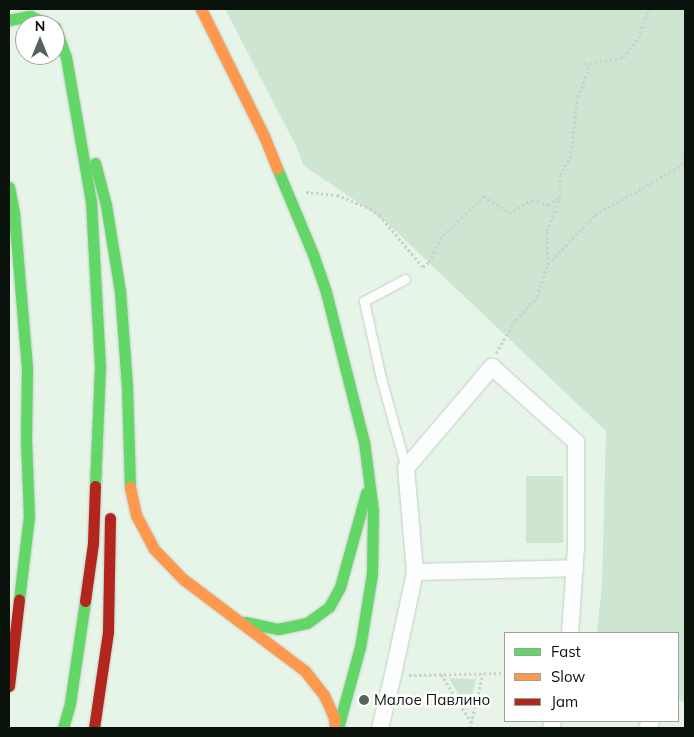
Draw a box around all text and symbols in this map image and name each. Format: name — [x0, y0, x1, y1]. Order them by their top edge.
north arrow — [15, 15, 65, 65]
text: N — [35, 17, 45, 35]
legend — [504, 632, 679, 722]
text: Fast — [551, 642, 581, 661]
text: Slow — [551, 667, 585, 686]
place label: Малое Павлино — [374, 691, 490, 709]
text: Jam — [551, 692, 578, 711]
marker: Малое Павлино — [358, 694, 370, 706]

